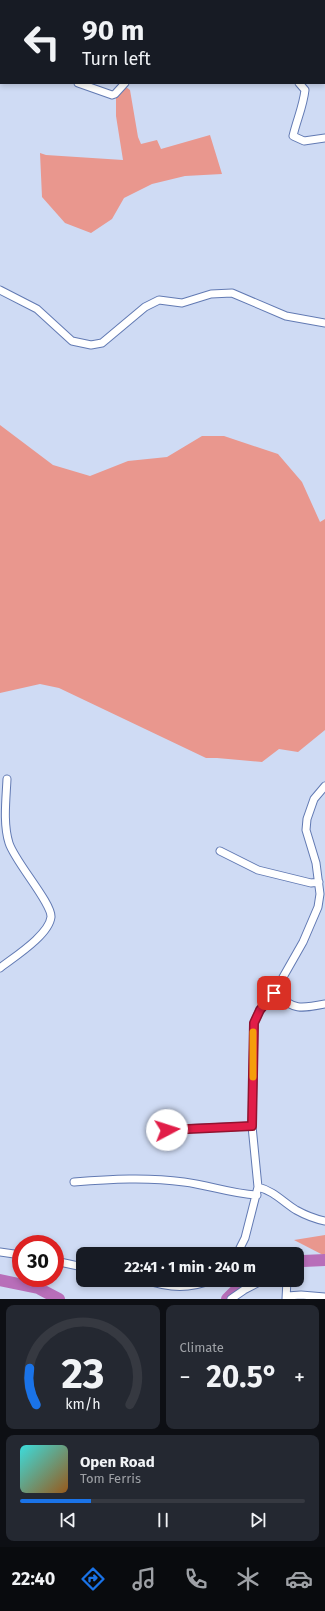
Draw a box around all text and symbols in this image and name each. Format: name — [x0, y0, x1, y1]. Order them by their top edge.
text: 90 m — [82, 14, 144, 47]
icon: left — [16, 16, 68, 68]
text: Turn left — [82, 48, 151, 70]
pin — [257, 976, 291, 1010]
icon: arrive — [263, 982, 285, 1004]
position arrow — [146, 1109, 188, 1151]
speed limit sign: 30 — [12, 1235, 64, 1287]
text: 22:41 · 1 min · 240 m — [124, 1258, 256, 1276]
text: Climate — [180, 1340, 224, 1355]
text: 23 — [61, 1349, 104, 1399]
text: 20.5° — [206, 1359, 278, 1395]
text: − — [180, 1364, 191, 1391]
text: + — [294, 1364, 305, 1391]
text: km/h — [65, 1396, 100, 1413]
text: Open Road — [80, 1453, 155, 1471]
text: Tom Ferris — [80, 1471, 141, 1486]
icon: previous — [57, 1509, 79, 1531]
icon: pause — [152, 1509, 174, 1531]
icon: next — [247, 1509, 269, 1531]
icon: directions — [79, 1565, 107, 1593]
icon: music — [130, 1565, 158, 1593]
icon: phone — [182, 1565, 210, 1593]
icon: climate — [234, 1565, 262, 1593]
icon: car — [285, 1565, 313, 1593]
text: 22:40 — [12, 1568, 55, 1590]

